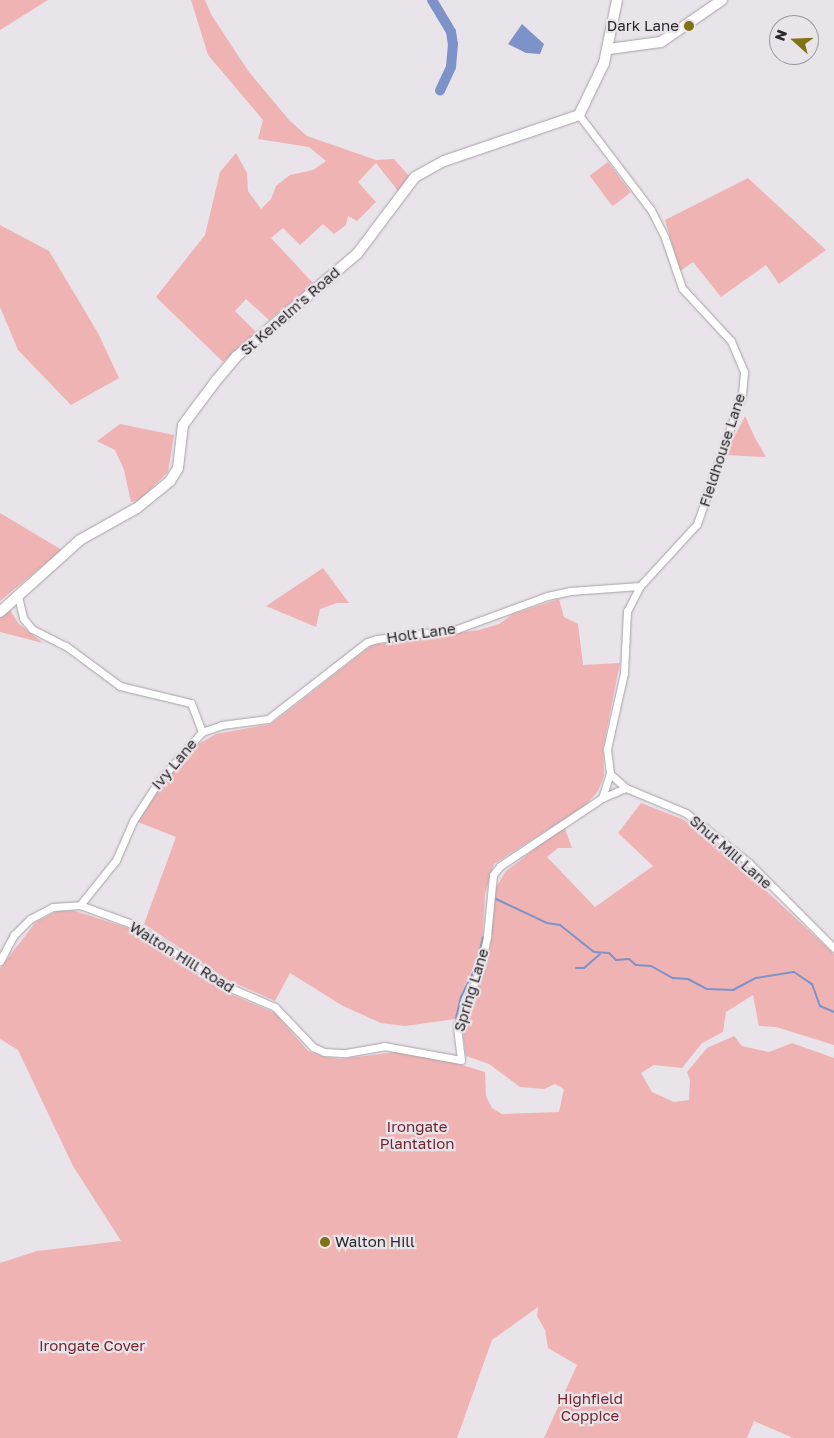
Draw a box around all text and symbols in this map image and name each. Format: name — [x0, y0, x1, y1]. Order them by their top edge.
north arrow — [769, 15, 819, 65]
place label: Dark Lane — [607, 17, 679, 35]
marker: Dark Lane — [683, 20, 695, 32]
text: N — [771, 27, 790, 43]
street label: St Kenelm's Road — [237, 263, 343, 359]
street label: Fieldhouse Lane — [695, 391, 749, 509]
street label: Holt Lane — [385, 619, 457, 647]
street label: Ivy Lane — [148, 735, 200, 793]
street label: Shut Mill Lane — [686, 811, 776, 893]
street label: Walton Hill Road — [126, 918, 238, 996]
street label: Spring Lane — [450, 946, 492, 1034]
park label: Irongate Plantation — [380, 1117, 454, 1152]
place label: Walton Hill — [335, 1233, 415, 1251]
marker: Walton Hill — [319, 1236, 331, 1248]
park label: Irongate Cover — [39, 1337, 145, 1355]
park label: Highfield Coppice — [557, 1389, 623, 1424]

